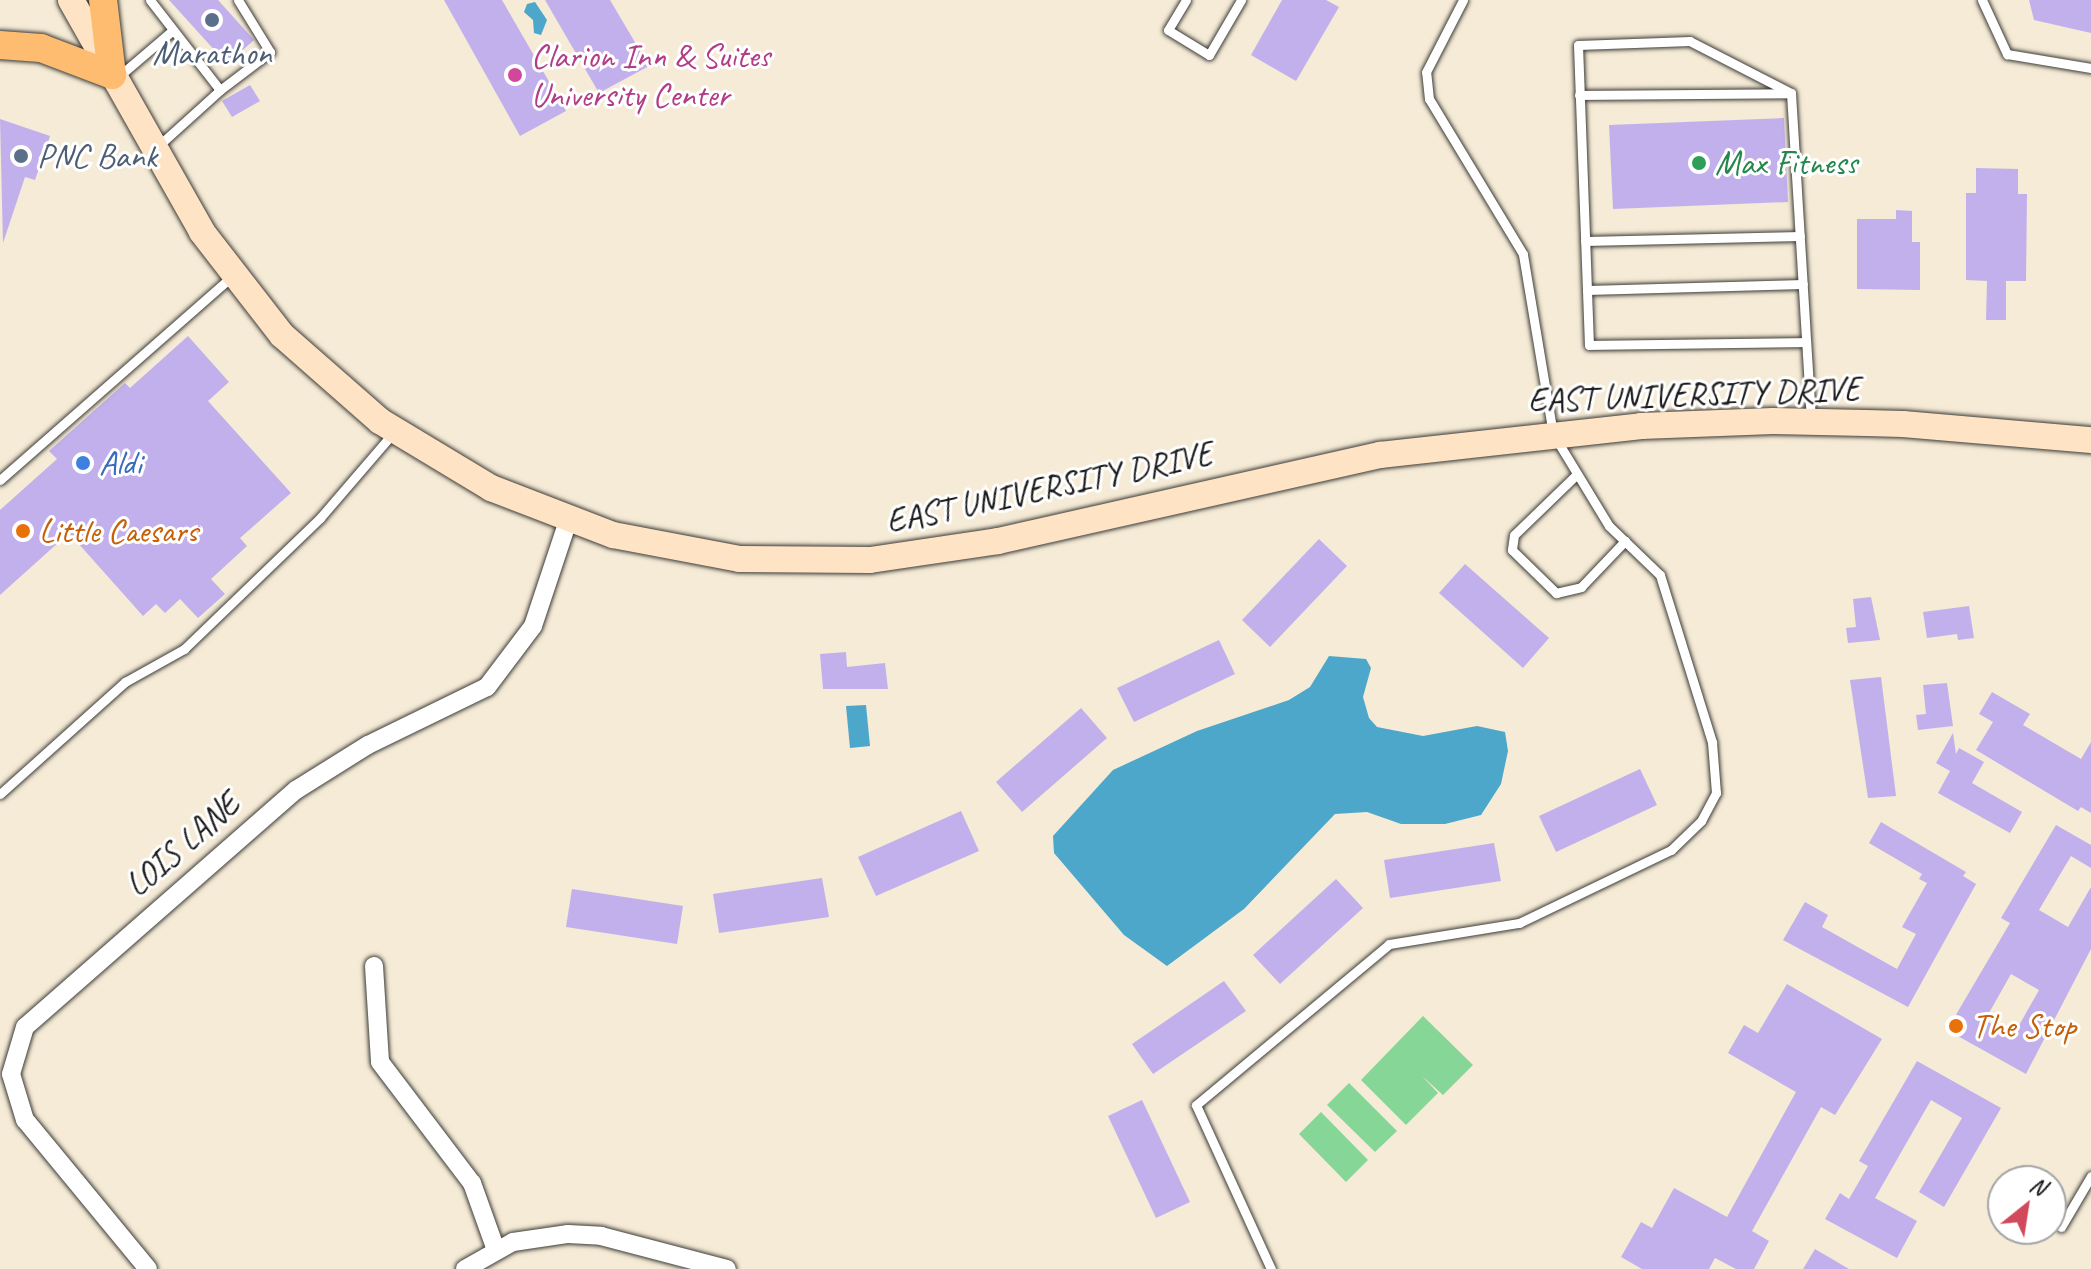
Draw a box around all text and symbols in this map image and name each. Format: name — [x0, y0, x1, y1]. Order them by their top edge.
marker: Marathon — [203, 11, 221, 29]
place label: Marathon — [152, 33, 272, 73]
place label: Clarion Inn & Suites University Center — [531, 35, 770, 114]
marker: Clarion Inn & Suites University Center — [506, 66, 524, 84]
place label: PNC Bank — [37, 136, 157, 176]
place label: Max Fitness — [1715, 143, 1857, 183]
marker: PNC Bank — [12, 147, 30, 165]
marker: Max Fitness — [1690, 154, 1708, 172]
street label: EAST UNIVERSITY DRIVE — [1527, 368, 1861, 420]
street label: EAST UNIVERSITY DRIVE — [882, 432, 1216, 542]
place label: Aldi — [99, 443, 142, 483]
marker: Aldi — [74, 454, 92, 472]
place label: Little Caesars — [39, 511, 199, 551]
marker: Little Caesars — [14, 522, 32, 540]
street label: LOIS LANE — [117, 783, 247, 905]
place label: The Stop — [1972, 1006, 2077, 1046]
marker: The Stop — [1947, 1017, 1965, 1035]
north arrow — [1987, 1165, 2067, 1245]
text: N — [2025, 1170, 2051, 1201]

